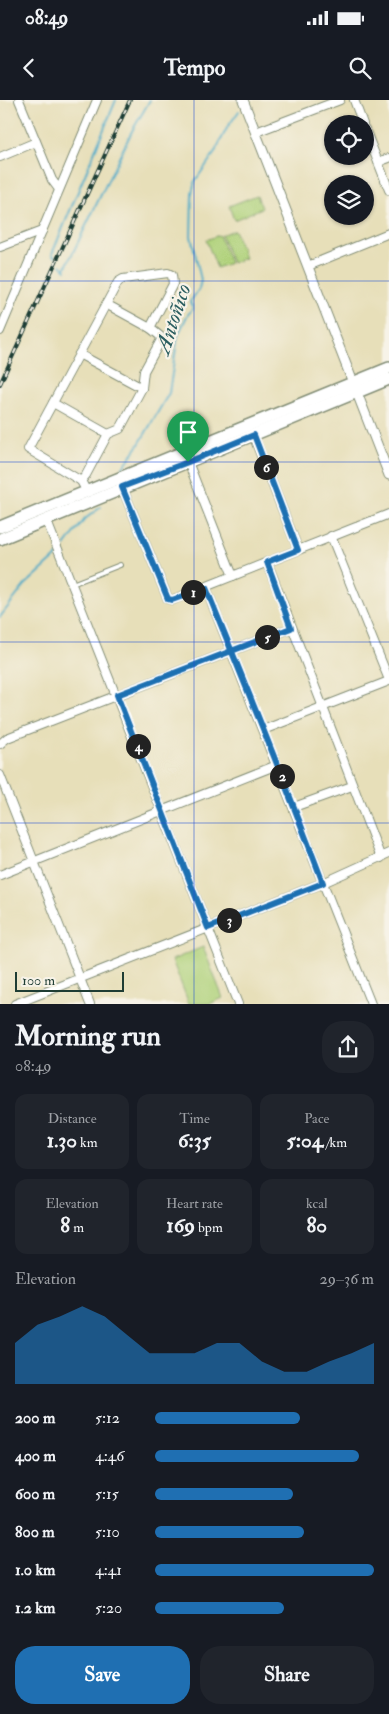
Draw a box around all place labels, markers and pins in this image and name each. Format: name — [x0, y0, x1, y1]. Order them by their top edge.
pin — [167, 411, 209, 462]
pin: 6 — [254, 454, 278, 480]
pin: 1 — [180, 580, 206, 604]
pin: 5 — [254, 624, 280, 650]
pin: 4 — [126, 734, 150, 758]
pin: 2 — [270, 764, 294, 788]
pin: 3 — [216, 908, 242, 932]

